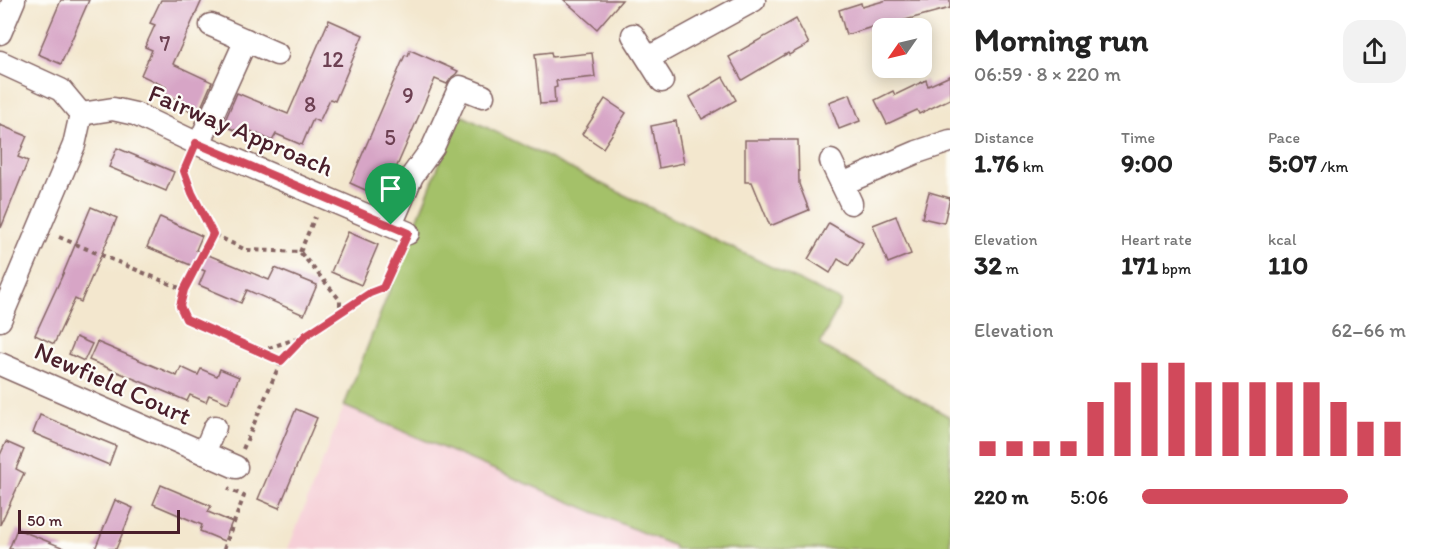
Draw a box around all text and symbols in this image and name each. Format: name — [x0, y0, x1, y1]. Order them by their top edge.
north arrow — [872, 18, 932, 78]
map controls — [872, 18, 932, 78]
text: Morning run — [974, 20, 1149, 59]
button: share — [1343, 20, 1406, 83]
house number: 7 — [160, 30, 171, 57]
house number: 12 — [322, 46, 344, 73]
text: 06:59 · 8 × 220 m — [974, 62, 1121, 86]
street label: Fairway Approach — [144, 77, 338, 183]
house number: 9 — [402, 82, 414, 109]
house number: 8 — [304, 91, 316, 118]
house number: 5 — [384, 124, 396, 151]
text: Distance — [974, 128, 1034, 147]
text: Time — [1121, 128, 1155, 147]
text: Pace — [1268, 128, 1300, 147]
text: 1.76 — [974, 147, 1019, 179]
text: 9:00 — [1121, 147, 1173, 179]
text: 5:07 — [1268, 147, 1317, 179]
text: km — [1019, 157, 1044, 176]
text: /km — [1317, 157, 1348, 176]
pin — [365, 163, 416, 225]
icon: arrive — [374, 172, 407, 205]
text: Elevation — [974, 230, 1038, 249]
text: Heart rate — [1121, 230, 1192, 249]
text: kcal — [1268, 230, 1296, 249]
text: 32 — [974, 249, 1002, 281]
text: 171 — [1121, 249, 1158, 281]
text: 110 — [1268, 249, 1308, 281]
text: m — [1002, 259, 1019, 278]
text: bpm — [1158, 259, 1191, 278]
text: Elevation — [974, 318, 1053, 342]
text: 62–66 m — [1331, 318, 1406, 342]
street label: Newfield Court — [30, 334, 197, 432]
text: 220 m — [974, 485, 1029, 509]
text: 5:06 — [1070, 485, 1108, 509]
scale bar — [18, 507, 180, 534]
text: 50 m — [27, 511, 62, 530]

